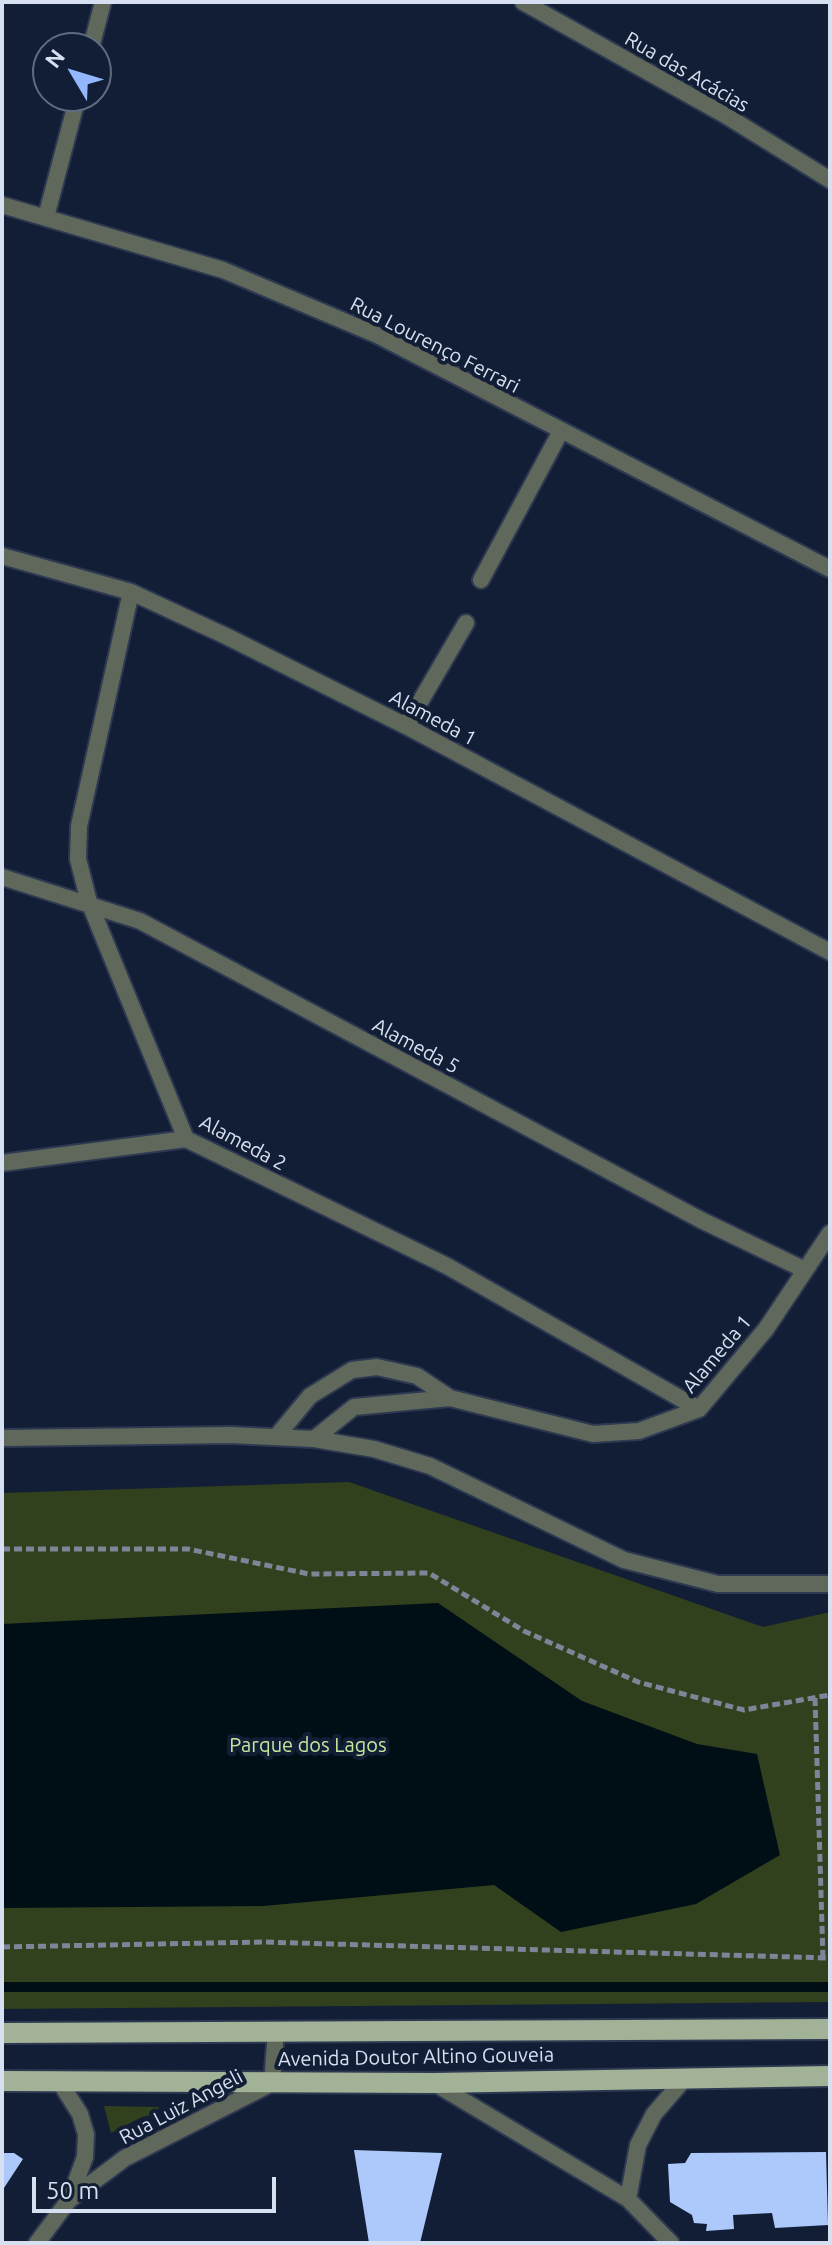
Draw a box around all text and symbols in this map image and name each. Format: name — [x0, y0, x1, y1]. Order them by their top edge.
street label: Rua das Acácias — [621, 27, 753, 117]
north arrow — [32, 32, 112, 112]
text: N — [39, 44, 69, 72]
street label: Rua Lourenço Ferrari — [346, 292, 524, 398]
street label: Alameda 1 — [386, 685, 480, 751]
street label: Alameda 5 — [369, 1013, 463, 1079]
street label: Alameda 2 — [196, 1110, 290, 1176]
street label: Alameda 1 — [677, 1310, 757, 1398]
park label: Parque dos Lagos — [229, 1733, 387, 1757]
street label: Avenida Doutor Altino Gouveia — [278, 2043, 554, 2071]
street label: Rua Luiz Angeli — [115, 2064, 247, 2150]
scale bar — [36, 2161, 280, 2211]
text: 50 m — [46, 2177, 99, 2204]

